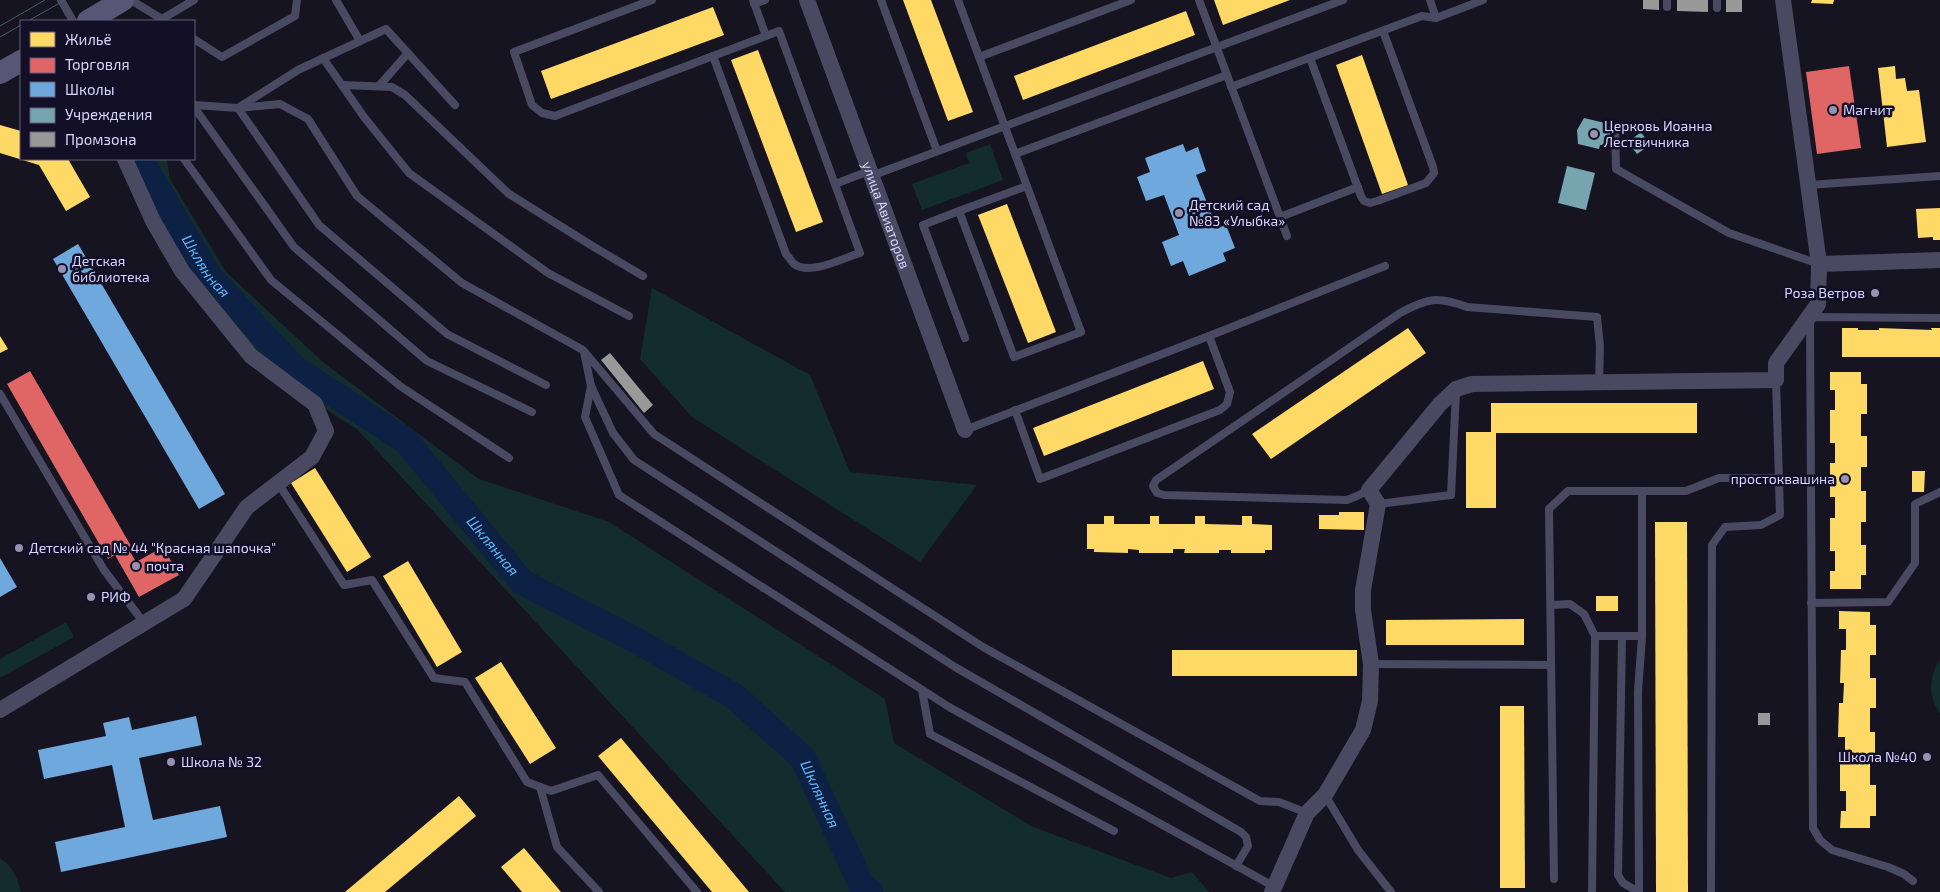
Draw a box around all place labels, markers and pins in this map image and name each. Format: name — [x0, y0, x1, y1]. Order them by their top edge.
place label: Магнит — [1843, 101, 1893, 118]
marker: Магнит — [1827, 104, 1839, 116]
place label: Церковь Иоанна Лествичника — [1604, 117, 1712, 150]
marker: Церковь Иоанна Лествичника — [1588, 128, 1600, 140]
place label: Детский сад №83 «Улыбка» — [1189, 196, 1285, 229]
marker: Детский сад №83 «Улыбка» — [1173, 207, 1185, 219]
place label: Детская библиотека — [72, 252, 150, 285]
marker: Детская библиотека — [56, 263, 68, 275]
place label: Роза Ветров — [1784, 284, 1865, 301]
marker: Роза Ветров — [1869, 287, 1881, 299]
place label: простоквашина — [1731, 470, 1835, 487]
marker: простоквашина — [1839, 473, 1851, 485]
place label: Детский сад № 44 "Красная шапочка" — [29, 539, 276, 556]
marker: Детский сад № 44 "Красная шапочка" — [13, 542, 25, 554]
place label: почта — [146, 557, 184, 574]
marker: почта — [130, 560, 142, 572]
place label: РИФ — [101, 588, 130, 605]
marker: РИФ — [85, 591, 97, 603]
place label: Школа №40 — [1838, 748, 1917, 765]
marker: Школа №40 — [1921, 751, 1933, 763]
place label: Школа № 32 — [181, 753, 262, 770]
marker: Школа № 32 — [165, 756, 177, 768]

